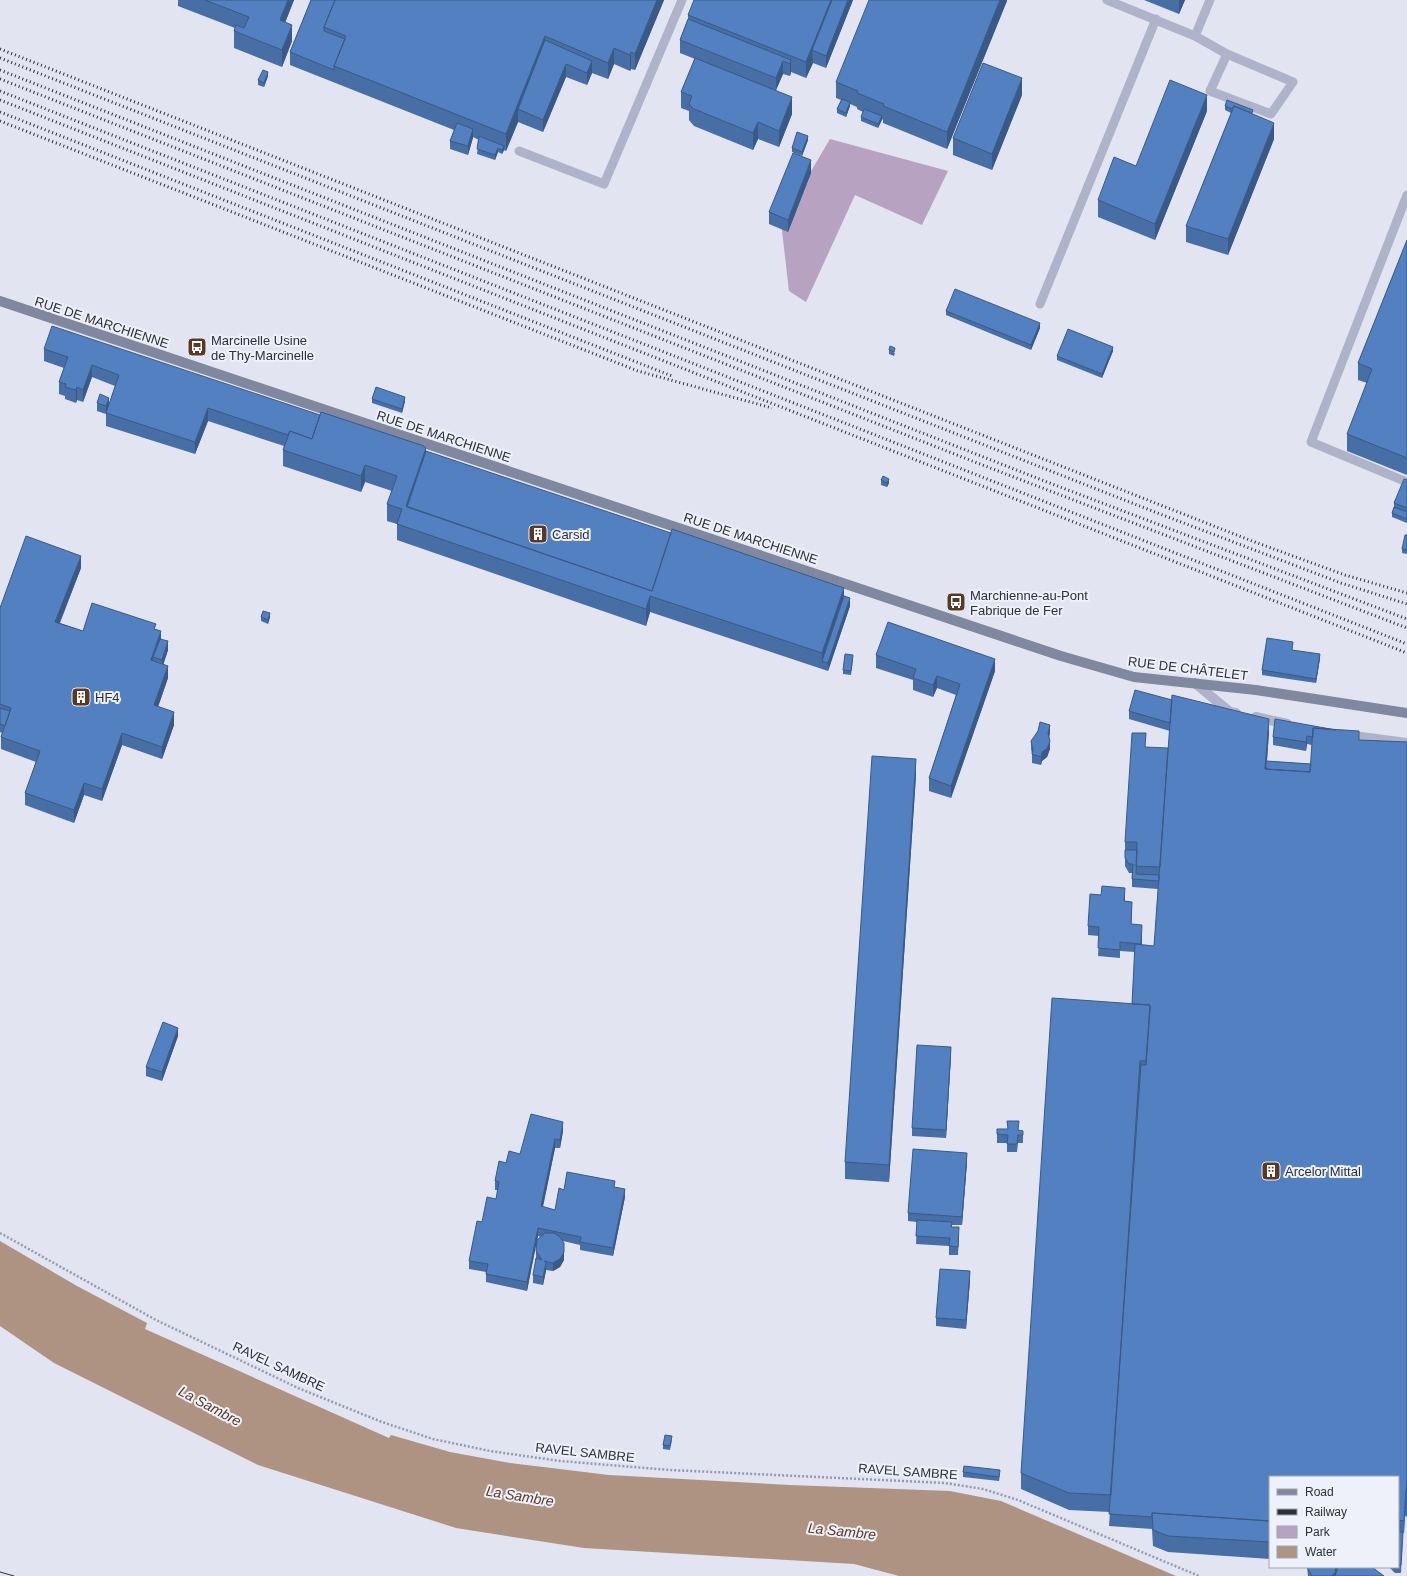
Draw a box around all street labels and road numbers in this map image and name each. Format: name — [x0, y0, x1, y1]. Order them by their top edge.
street label: RUE DE MARCHIENNE — [33, 294, 171, 351]
street label: RUE DE MARCHIENNE — [375, 408, 513, 465]
street label: RUE DE MARCHIENNE — [682, 510, 820, 567]
street label: RUE DE CHÂTELET — [1127, 654, 1249, 683]
street label: RAVEL SAMBRE — [230, 1339, 327, 1394]
street label: RAVEL SAMBRE — [535, 1440, 636, 1465]
street label: RAVEL SAMBRE — [858, 1461, 959, 1482]

